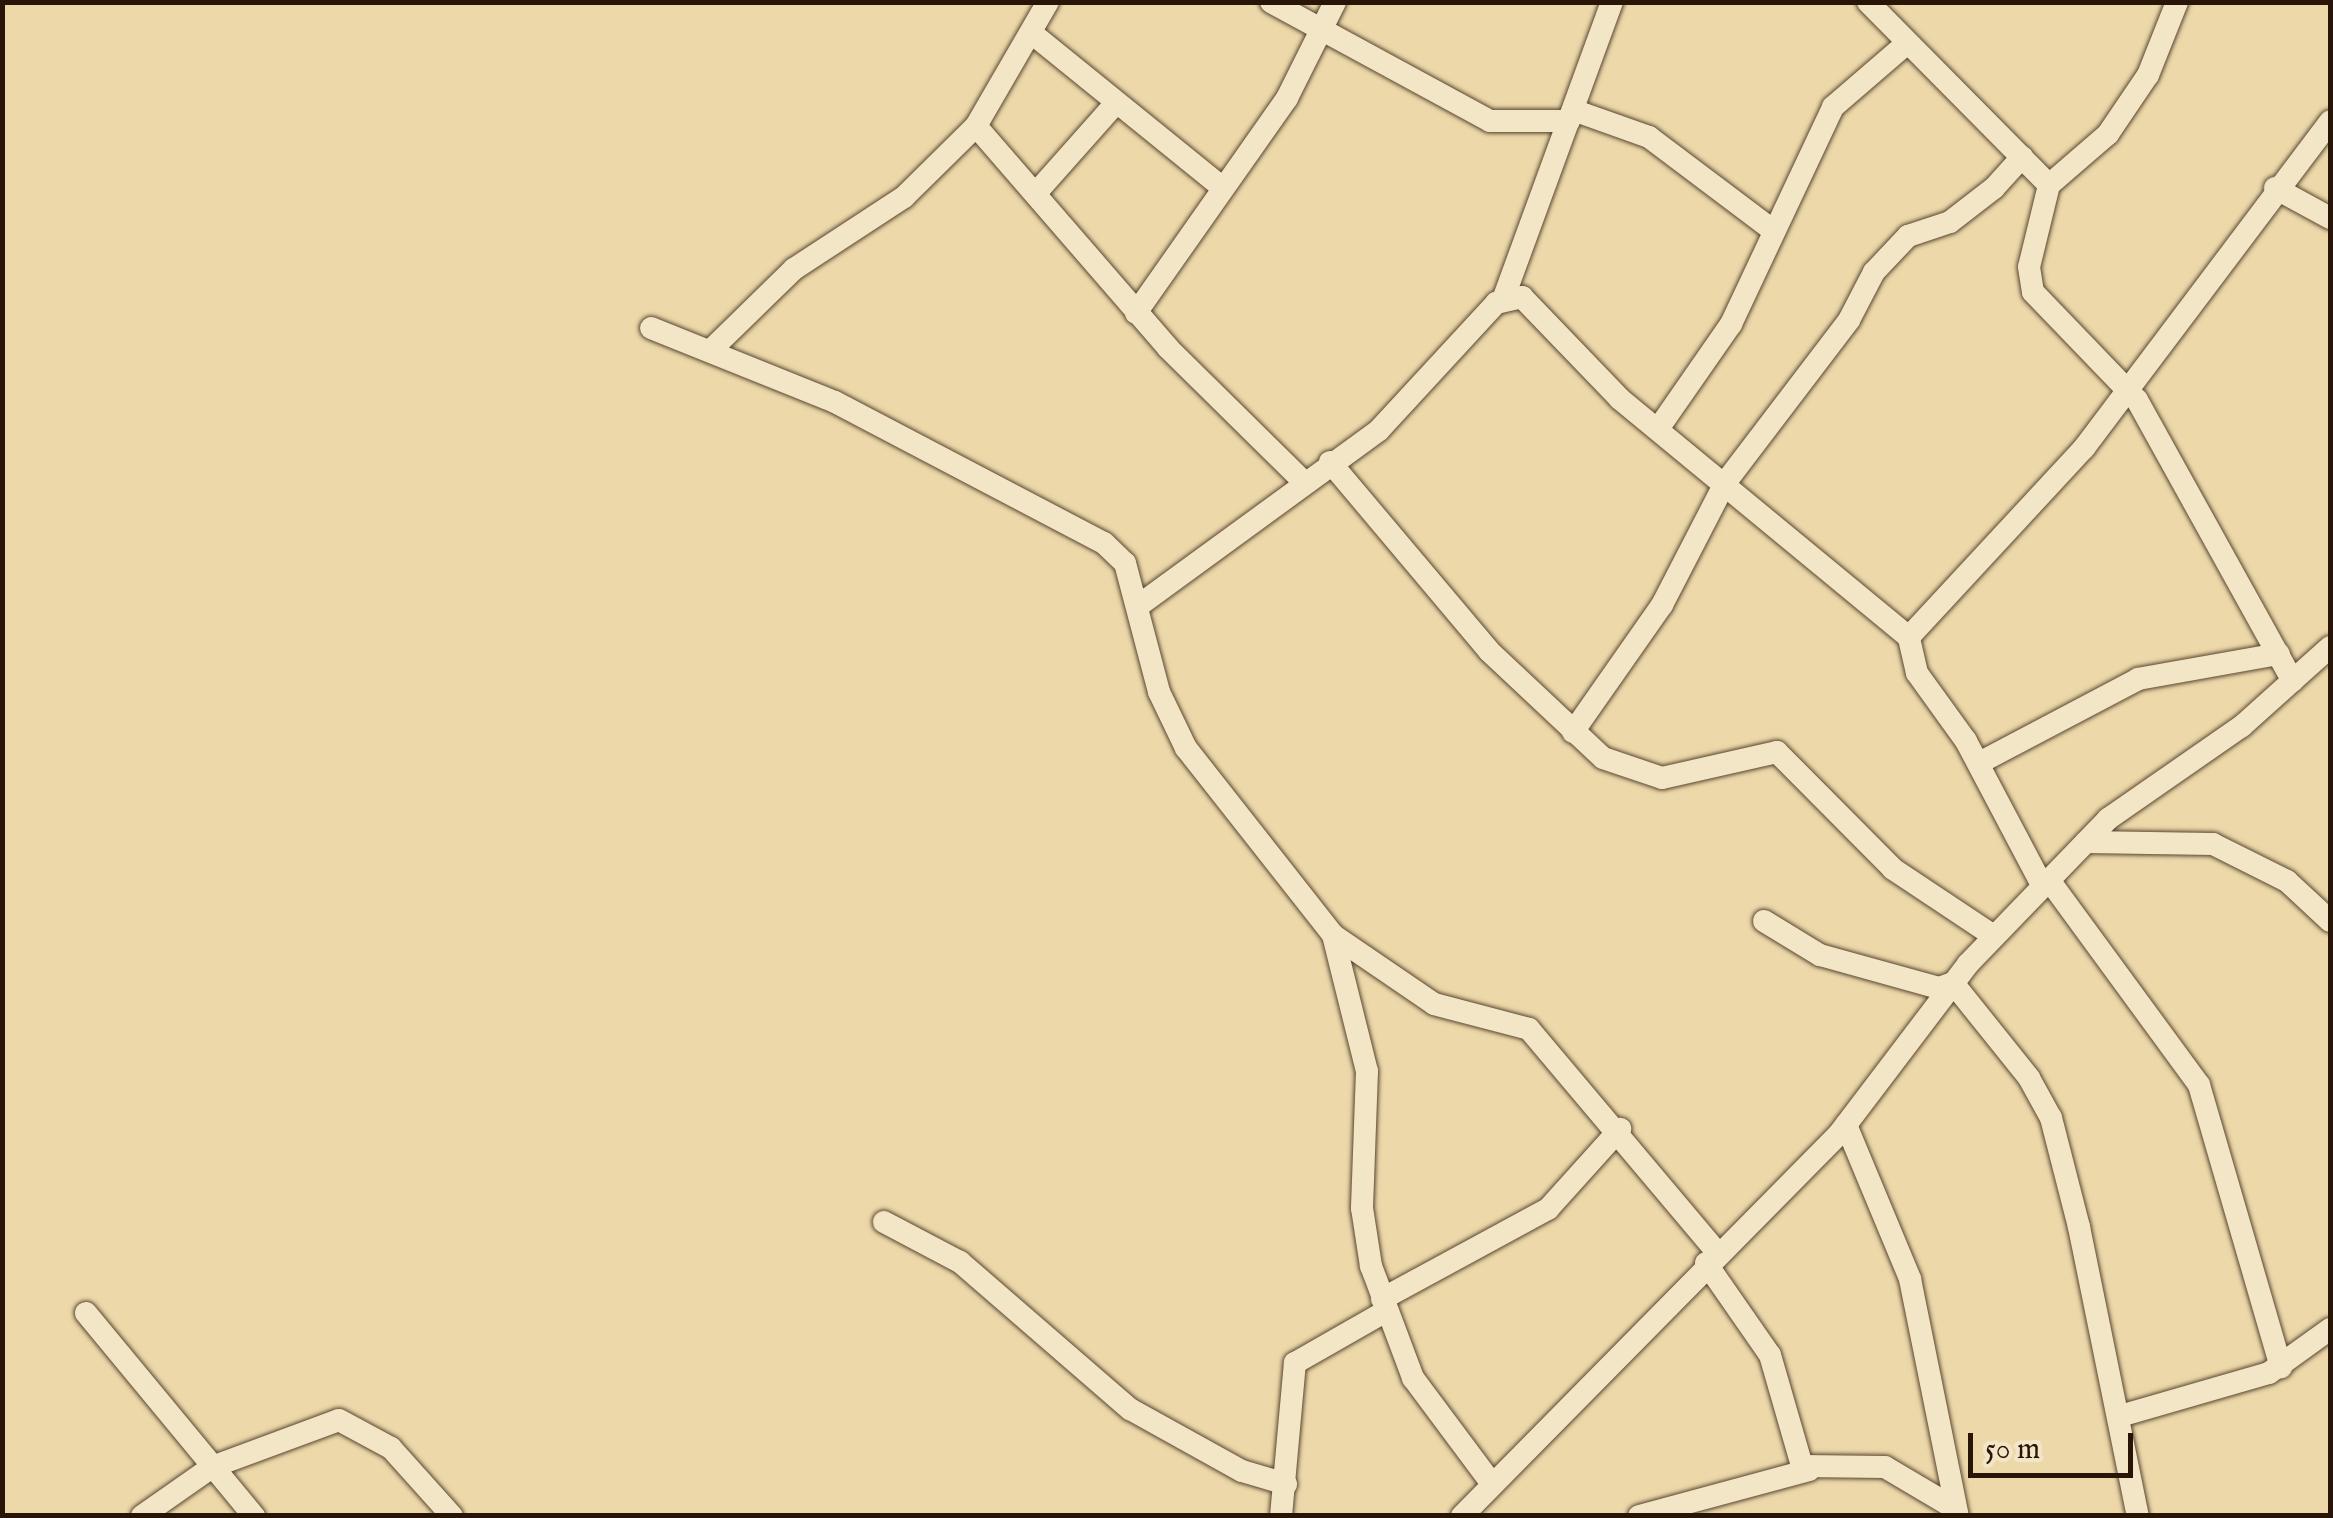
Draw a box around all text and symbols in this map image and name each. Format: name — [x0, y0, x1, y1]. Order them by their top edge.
scale bar — [1973, 1413, 2138, 1475]
text: 50 m — [1985, 1431, 2040, 1469]

